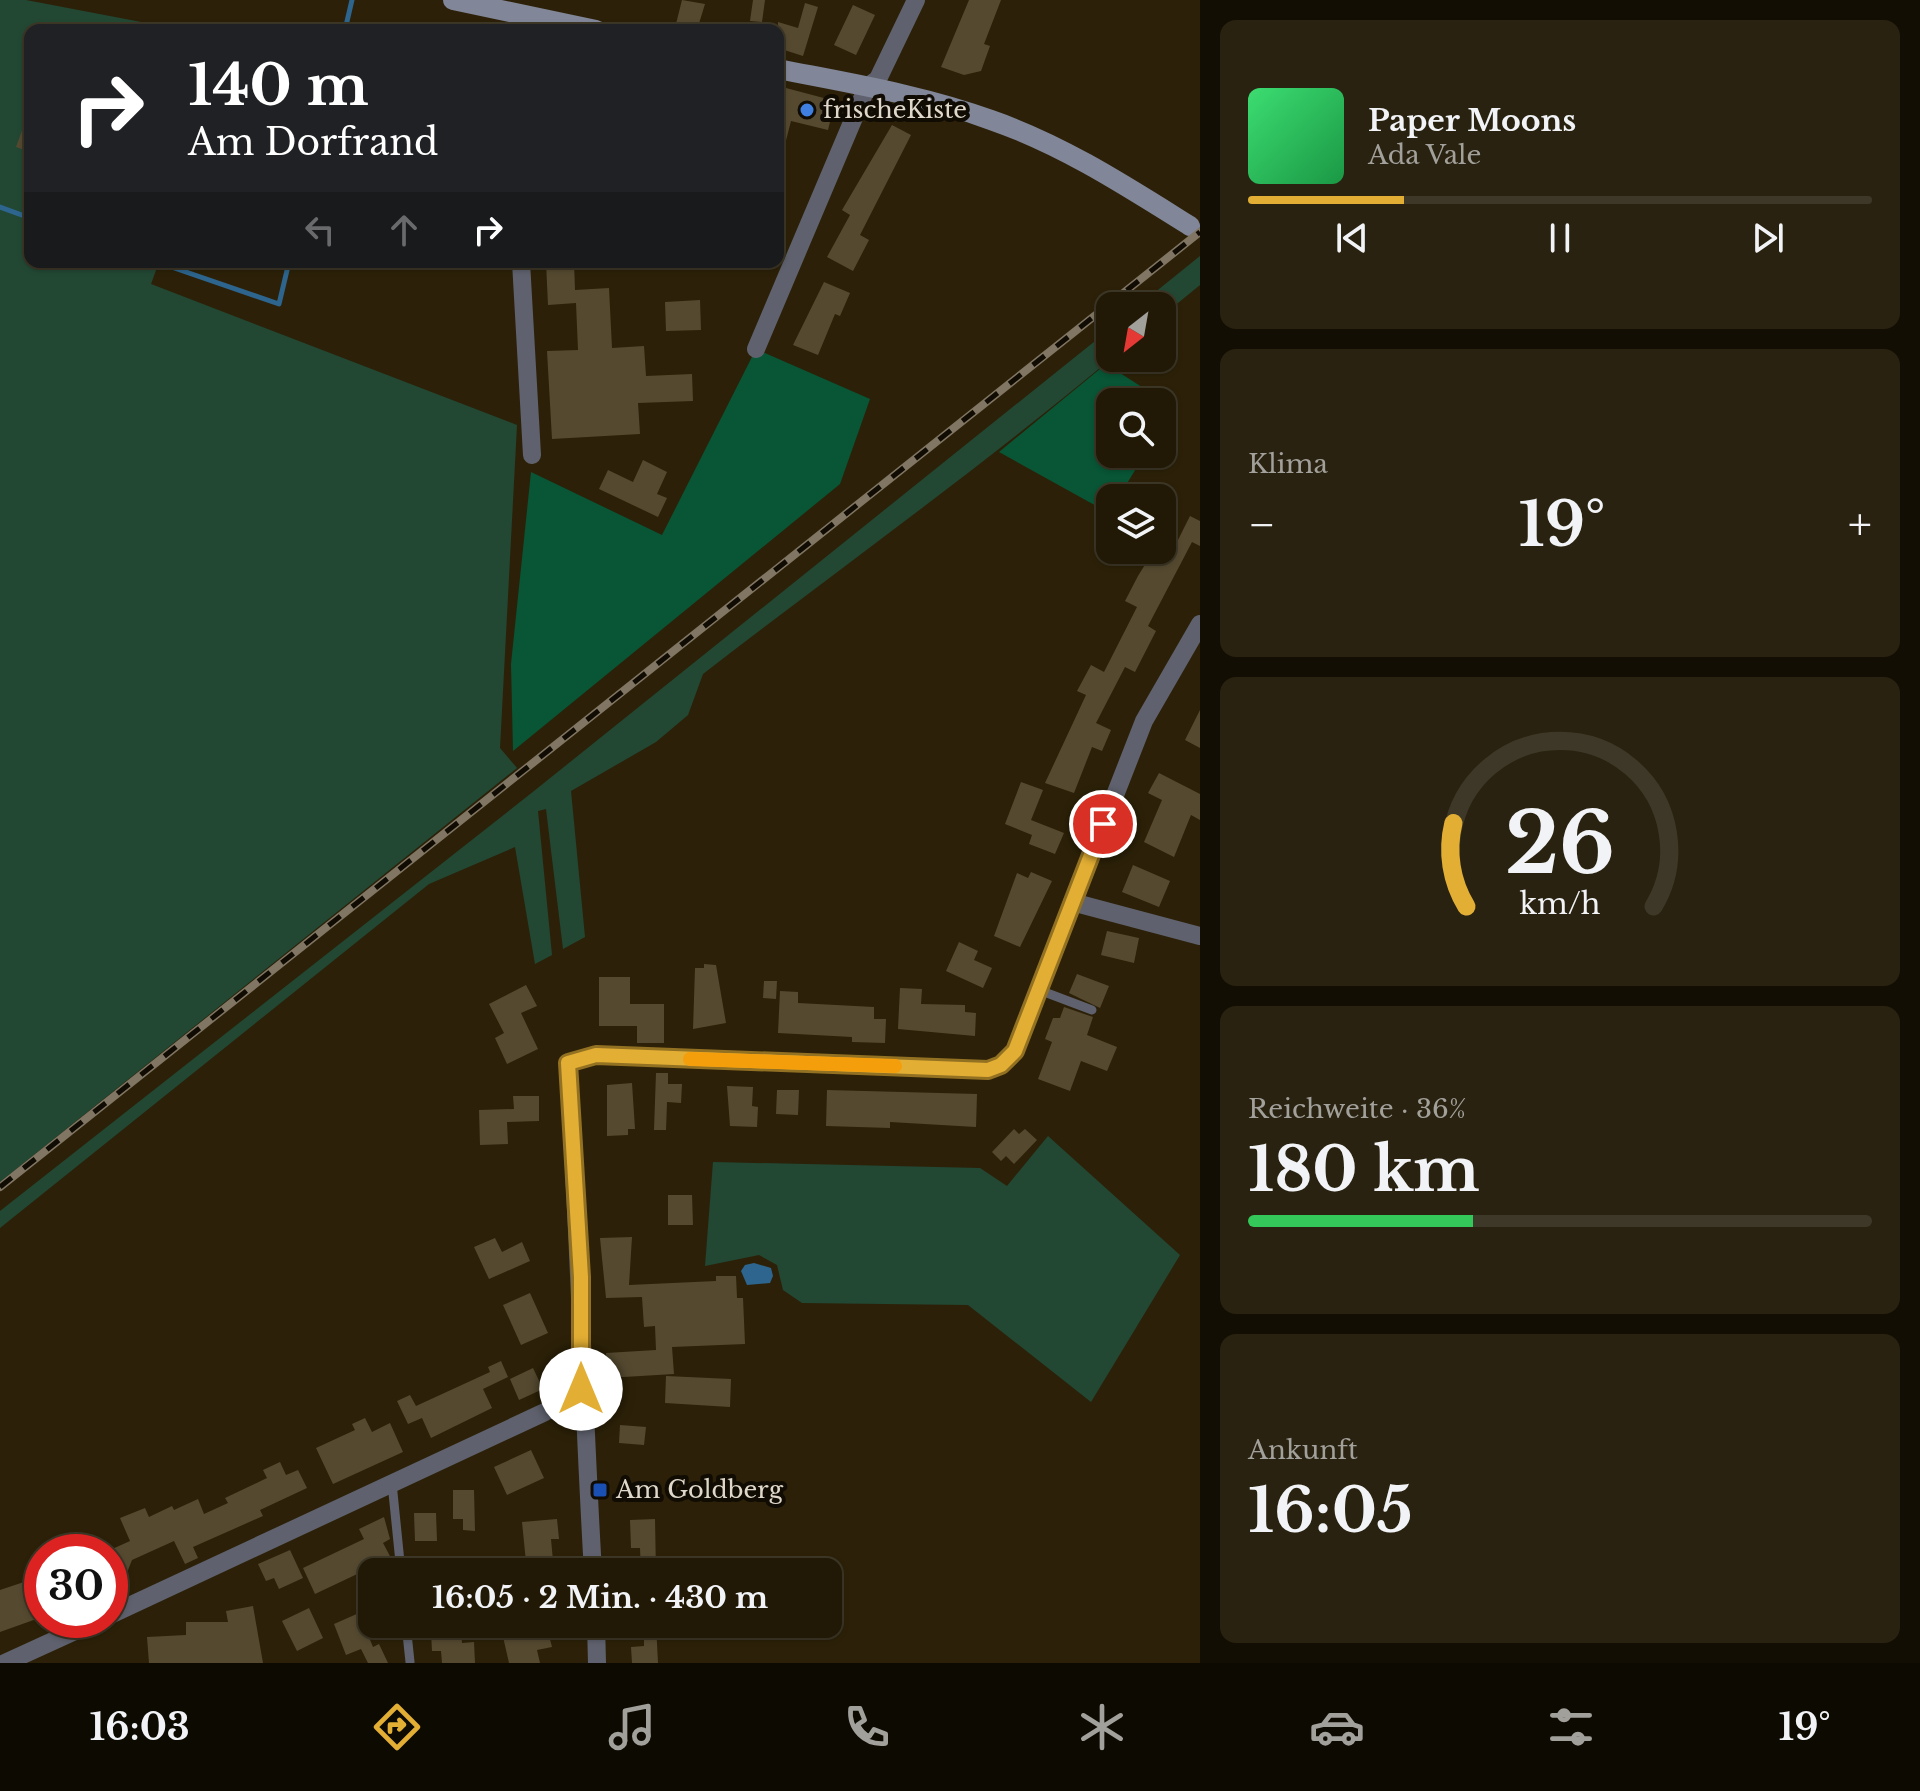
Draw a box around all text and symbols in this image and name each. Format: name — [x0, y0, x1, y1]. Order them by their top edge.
text: 140 m — [188, 51, 369, 120]
icon: right — [56, 56, 160, 160]
place label: frischeKiste — [823, 95, 967, 124]
marker: frischeKiste — [798, 101, 816, 119]
text: Paper Moons — [1368, 102, 1576, 139]
text: Am Dorfrand — [188, 120, 438, 165]
text: Ada Vale — [1368, 139, 1481, 171]
icon: left — [298, 208, 342, 252]
icon: ahead — [382, 208, 426, 252]
icon: right — [466, 208, 510, 252]
icon: previous — [1330, 216, 1374, 260]
icon: pause — [1538, 216, 1582, 260]
icon: next — [1746, 216, 1790, 260]
north arrow — [1096, 292, 1176, 372]
map controls — [1096, 292, 1176, 564]
button: search — [1096, 388, 1176, 468]
text: Klima — [1248, 448, 1328, 480]
button: layers — [1096, 484, 1176, 564]
text: 19° — [1519, 488, 1605, 562]
text: − — [1248, 497, 1276, 552]
text: + — [1848, 497, 1872, 552]
pin — [1069, 790, 1137, 858]
text: 26 — [1505, 792, 1615, 895]
icon: arrive — [1081, 802, 1125, 846]
text: km/h — [1519, 887, 1601, 923]
text: Reichweite · 36% — [1248, 1093, 1466, 1125]
text: 180 km — [1248, 1133, 1480, 1207]
position arrow — [539, 1347, 623, 1431]
text: Ankunft — [1248, 1434, 1358, 1466]
text: 16:05 — [1248, 1474, 1413, 1548]
place label: Am Goldberg — [615, 1475, 784, 1504]
marker: Am Goldberg — [591, 1481, 609, 1499]
speed limit sign: 30 — [24, 1534, 128, 1638]
text: 16:05 · 2 Min. · 430 m — [432, 1579, 768, 1616]
icon: directions — [369, 1699, 425, 1755]
icon: music — [604, 1699, 660, 1755]
icon: phone — [839, 1699, 895, 1755]
icon: climate — [1074, 1699, 1130, 1755]
icon: car — [1309, 1699, 1365, 1755]
icon: filters — [1543, 1699, 1599, 1755]
text: 16:03 — [89, 1705, 190, 1750]
text: 19° — [1778, 1705, 1830, 1750]

